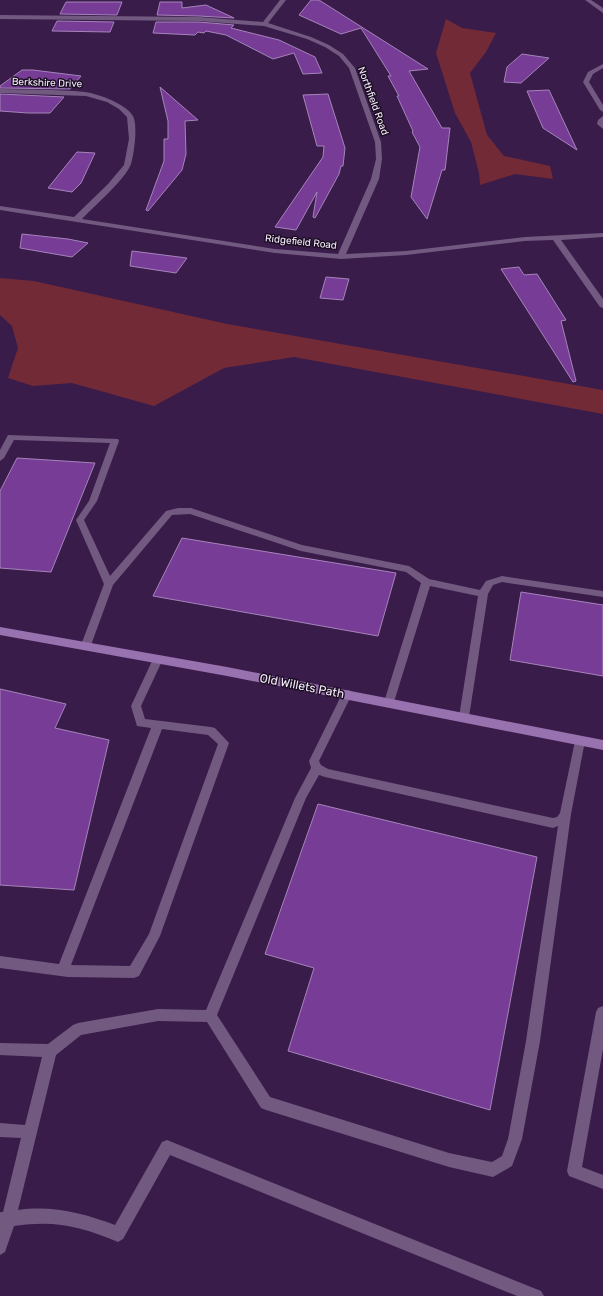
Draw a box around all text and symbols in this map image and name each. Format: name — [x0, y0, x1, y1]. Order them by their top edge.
street label: Northfield Road — [355, 65, 391, 137]
street label: Berkshire Drive — [12, 76, 83, 90]
street label: Ridgefield Road — [265, 232, 338, 252]
street label: Old Willets Path — [259, 671, 345, 701]

